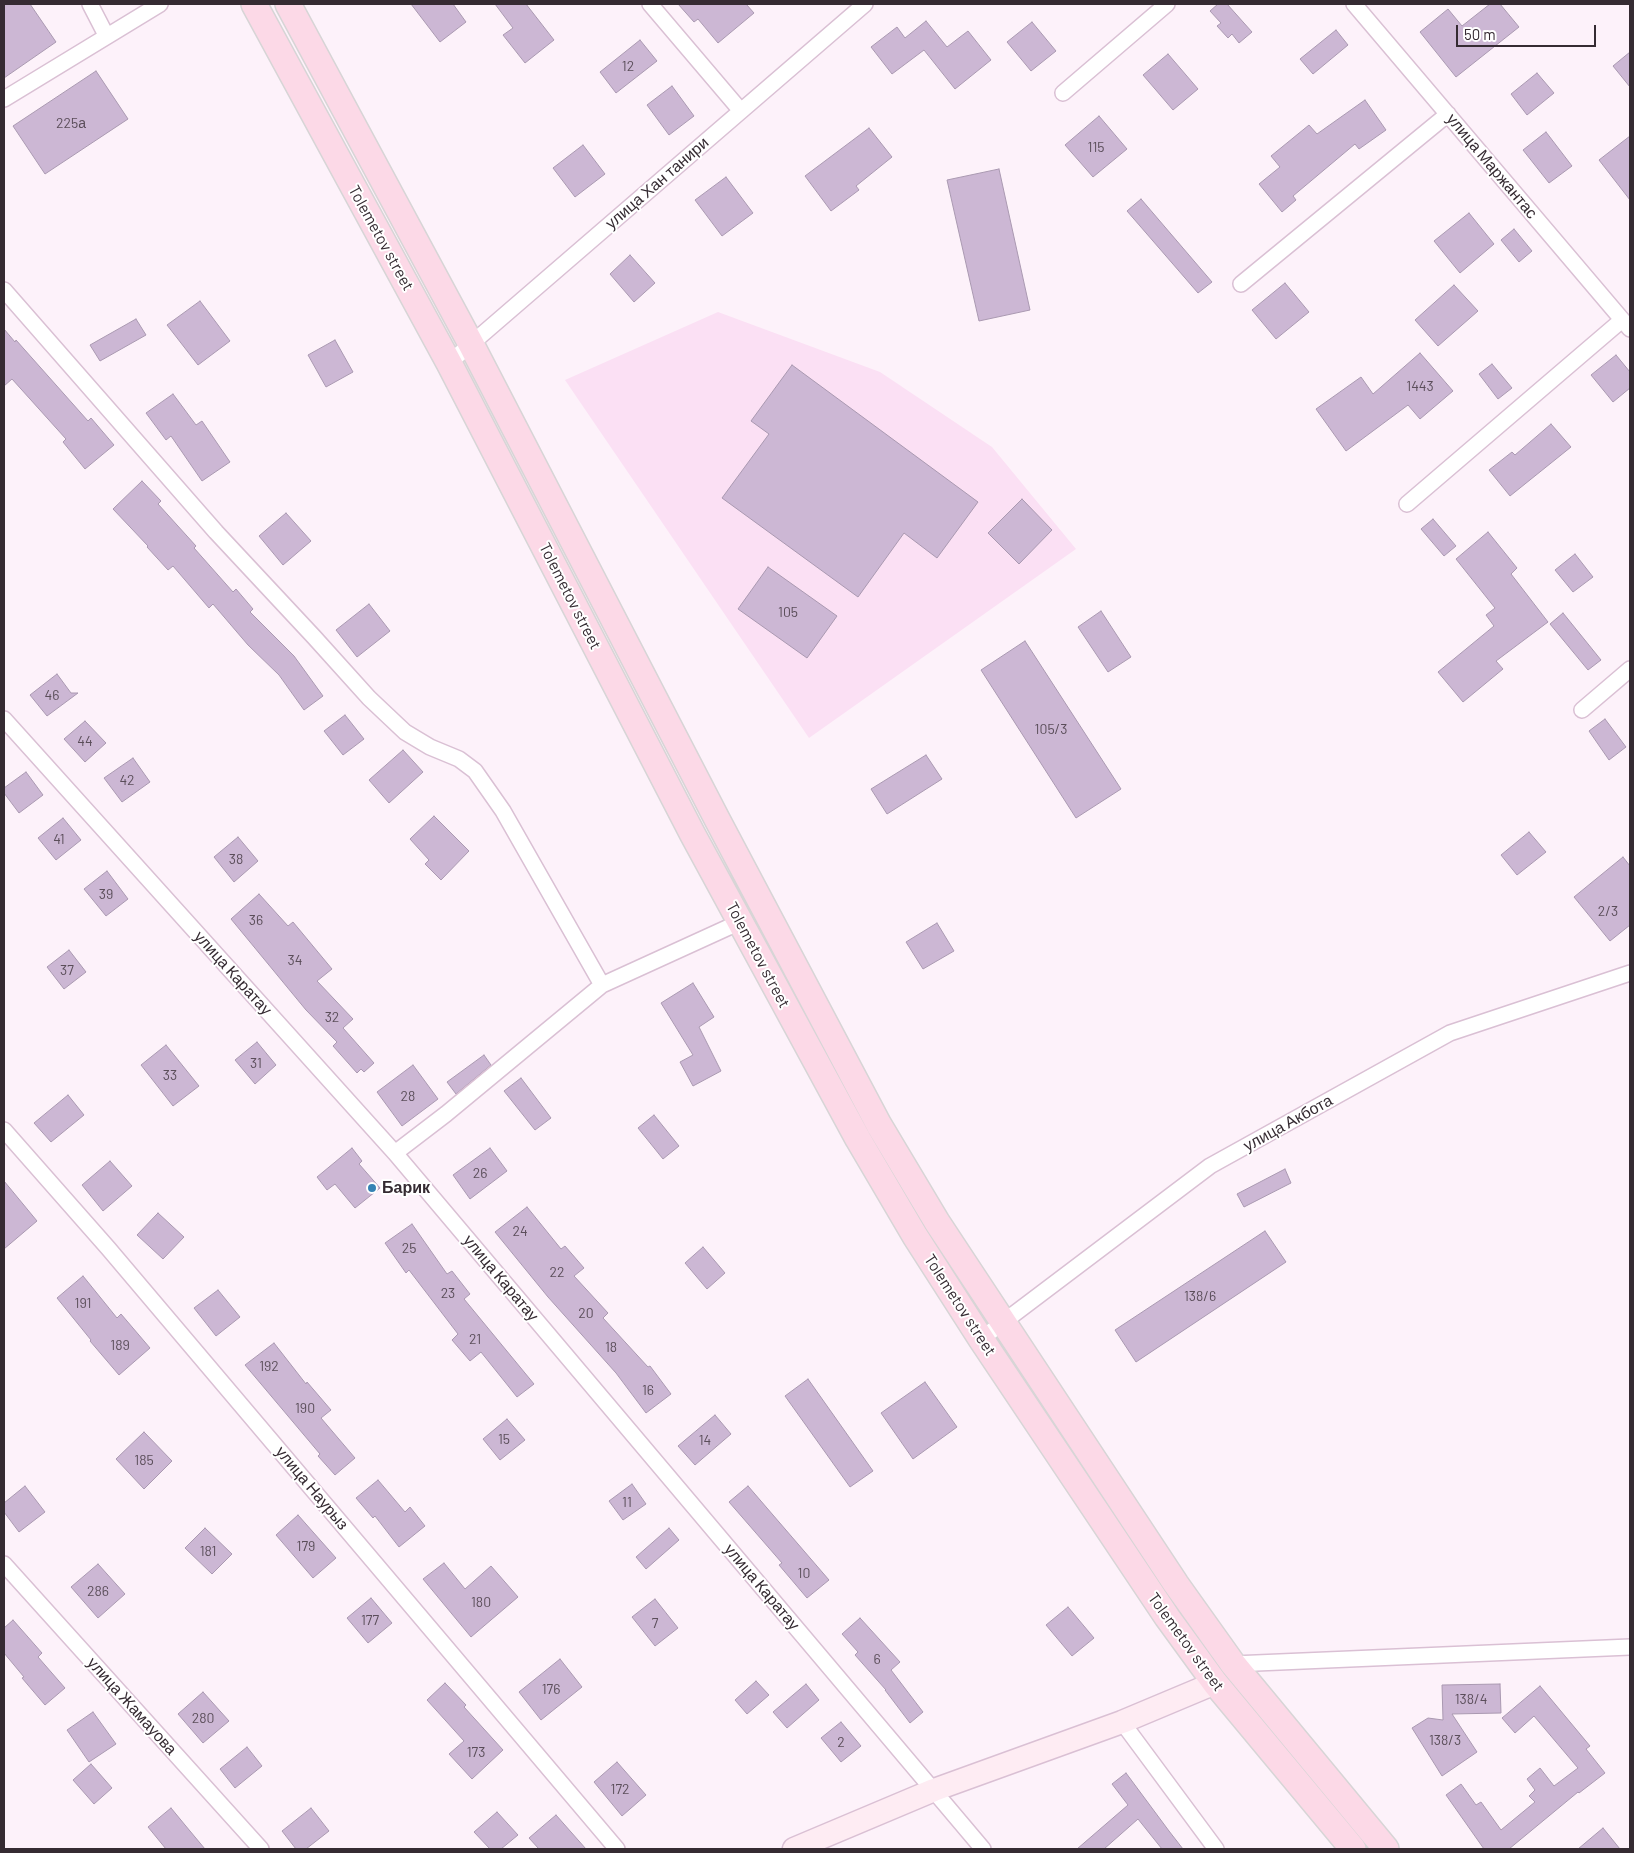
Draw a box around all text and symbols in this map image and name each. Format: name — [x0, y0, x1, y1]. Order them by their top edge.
scale bar — [1459, 15, 1599, 47]
text: 50 m — [1464, 25, 1496, 43]
house number: 12 — [622, 58, 634, 74]
street label: улица Маржантас — [1443, 110, 1541, 222]
house number: 225а — [56, 115, 86, 131]
street label: улица Хан танири — [601, 133, 713, 233]
house number: 115 — [1087, 139, 1105, 155]
street label: Tolemetov street — [344, 182, 418, 294]
house number: 1443 — [1406, 378, 1434, 394]
street label: Tolemetov street — [535, 539, 605, 653]
house number: 105 — [778, 604, 798, 620]
house number: 46 — [45, 687, 59, 703]
house number: 105/3 — [1035, 721, 1067, 737]
house number: 44 — [77, 733, 93, 749]
house number: 42 — [119, 772, 135, 788]
house number: 41 — [53, 831, 65, 847]
house number: 38 — [229, 851, 243, 867]
house number: 39 — [99, 886, 113, 902]
street label: Tolemetov street — [722, 899, 794, 1011]
house number: 2/3 — [1598, 903, 1618, 919]
house number: 36 — [249, 912, 263, 928]
street label: улица Каратау — [190, 927, 276, 1019]
house number: 34 — [288, 952, 302, 968]
house number: 37 — [60, 962, 74, 978]
house number: 32 — [325, 1009, 339, 1025]
house number: 31 — [250, 1055, 262, 1071]
house number: 33 — [163, 1067, 177, 1083]
house number: 28 — [401, 1088, 415, 1104]
street label: улица Акбота — [1240, 1091, 1336, 1155]
house number: 26 — [473, 1165, 487, 1181]
place label: Барик — [382, 1178, 430, 1198]
marker: Барик — [366, 1182, 378, 1194]
house number: 24 — [512, 1223, 528, 1239]
street label: улица Каратау — [459, 1231, 543, 1325]
house number: 25 — [402, 1240, 416, 1256]
street label: Tolemetov street — [920, 1251, 1000, 1359]
house number: 22 — [549, 1264, 565, 1280]
house number: 23 — [441, 1285, 455, 1301]
house number: 138/6 — [1184, 1288, 1216, 1304]
house number: 191 — [75, 1295, 91, 1311]
house number: 20 — [578, 1305, 594, 1321]
house number: 21 — [469, 1331, 481, 1347]
house number: 189 — [110, 1337, 130, 1353]
house number: 18 — [605, 1339, 617, 1355]
house number: 192 — [259, 1358, 279, 1374]
house number: 16 — [642, 1382, 654, 1398]
house number: 190 — [295, 1400, 315, 1416]
house number: 15 — [498, 1431, 510, 1447]
house number: 14 — [699, 1432, 711, 1448]
street label: улица Наурыз — [272, 1442, 352, 1534]
house number: 185 — [134, 1452, 154, 1468]
house number: 11 — [622, 1494, 632, 1510]
house number: 179 — [297, 1538, 315, 1554]
street label: улица Каратау — [720, 1540, 804, 1634]
house number: 181 — [200, 1543, 216, 1559]
house number: 10 — [798, 1565, 810, 1581]
house number: 286 — [87, 1583, 109, 1599]
street label: Tolemetov street — [1144, 1589, 1228, 1695]
house number: 180 — [471, 1594, 491, 1610]
house number: 177 — [361, 1612, 379, 1628]
house number: 7 — [652, 1615, 658, 1631]
house number: 6 — [873, 1651, 881, 1667]
street label: улица Жамауова — [83, 1653, 181, 1759]
house number: 176 — [542, 1681, 560, 1697]
house number: 138/4 — [1455, 1691, 1487, 1707]
house number: 280 — [192, 1710, 214, 1726]
house number: 138/3 — [1429, 1732, 1461, 1748]
house number: 2 — [837, 1734, 845, 1750]
house number: 173 — [467, 1744, 485, 1760]
house number: 172 — [610, 1781, 630, 1797]

